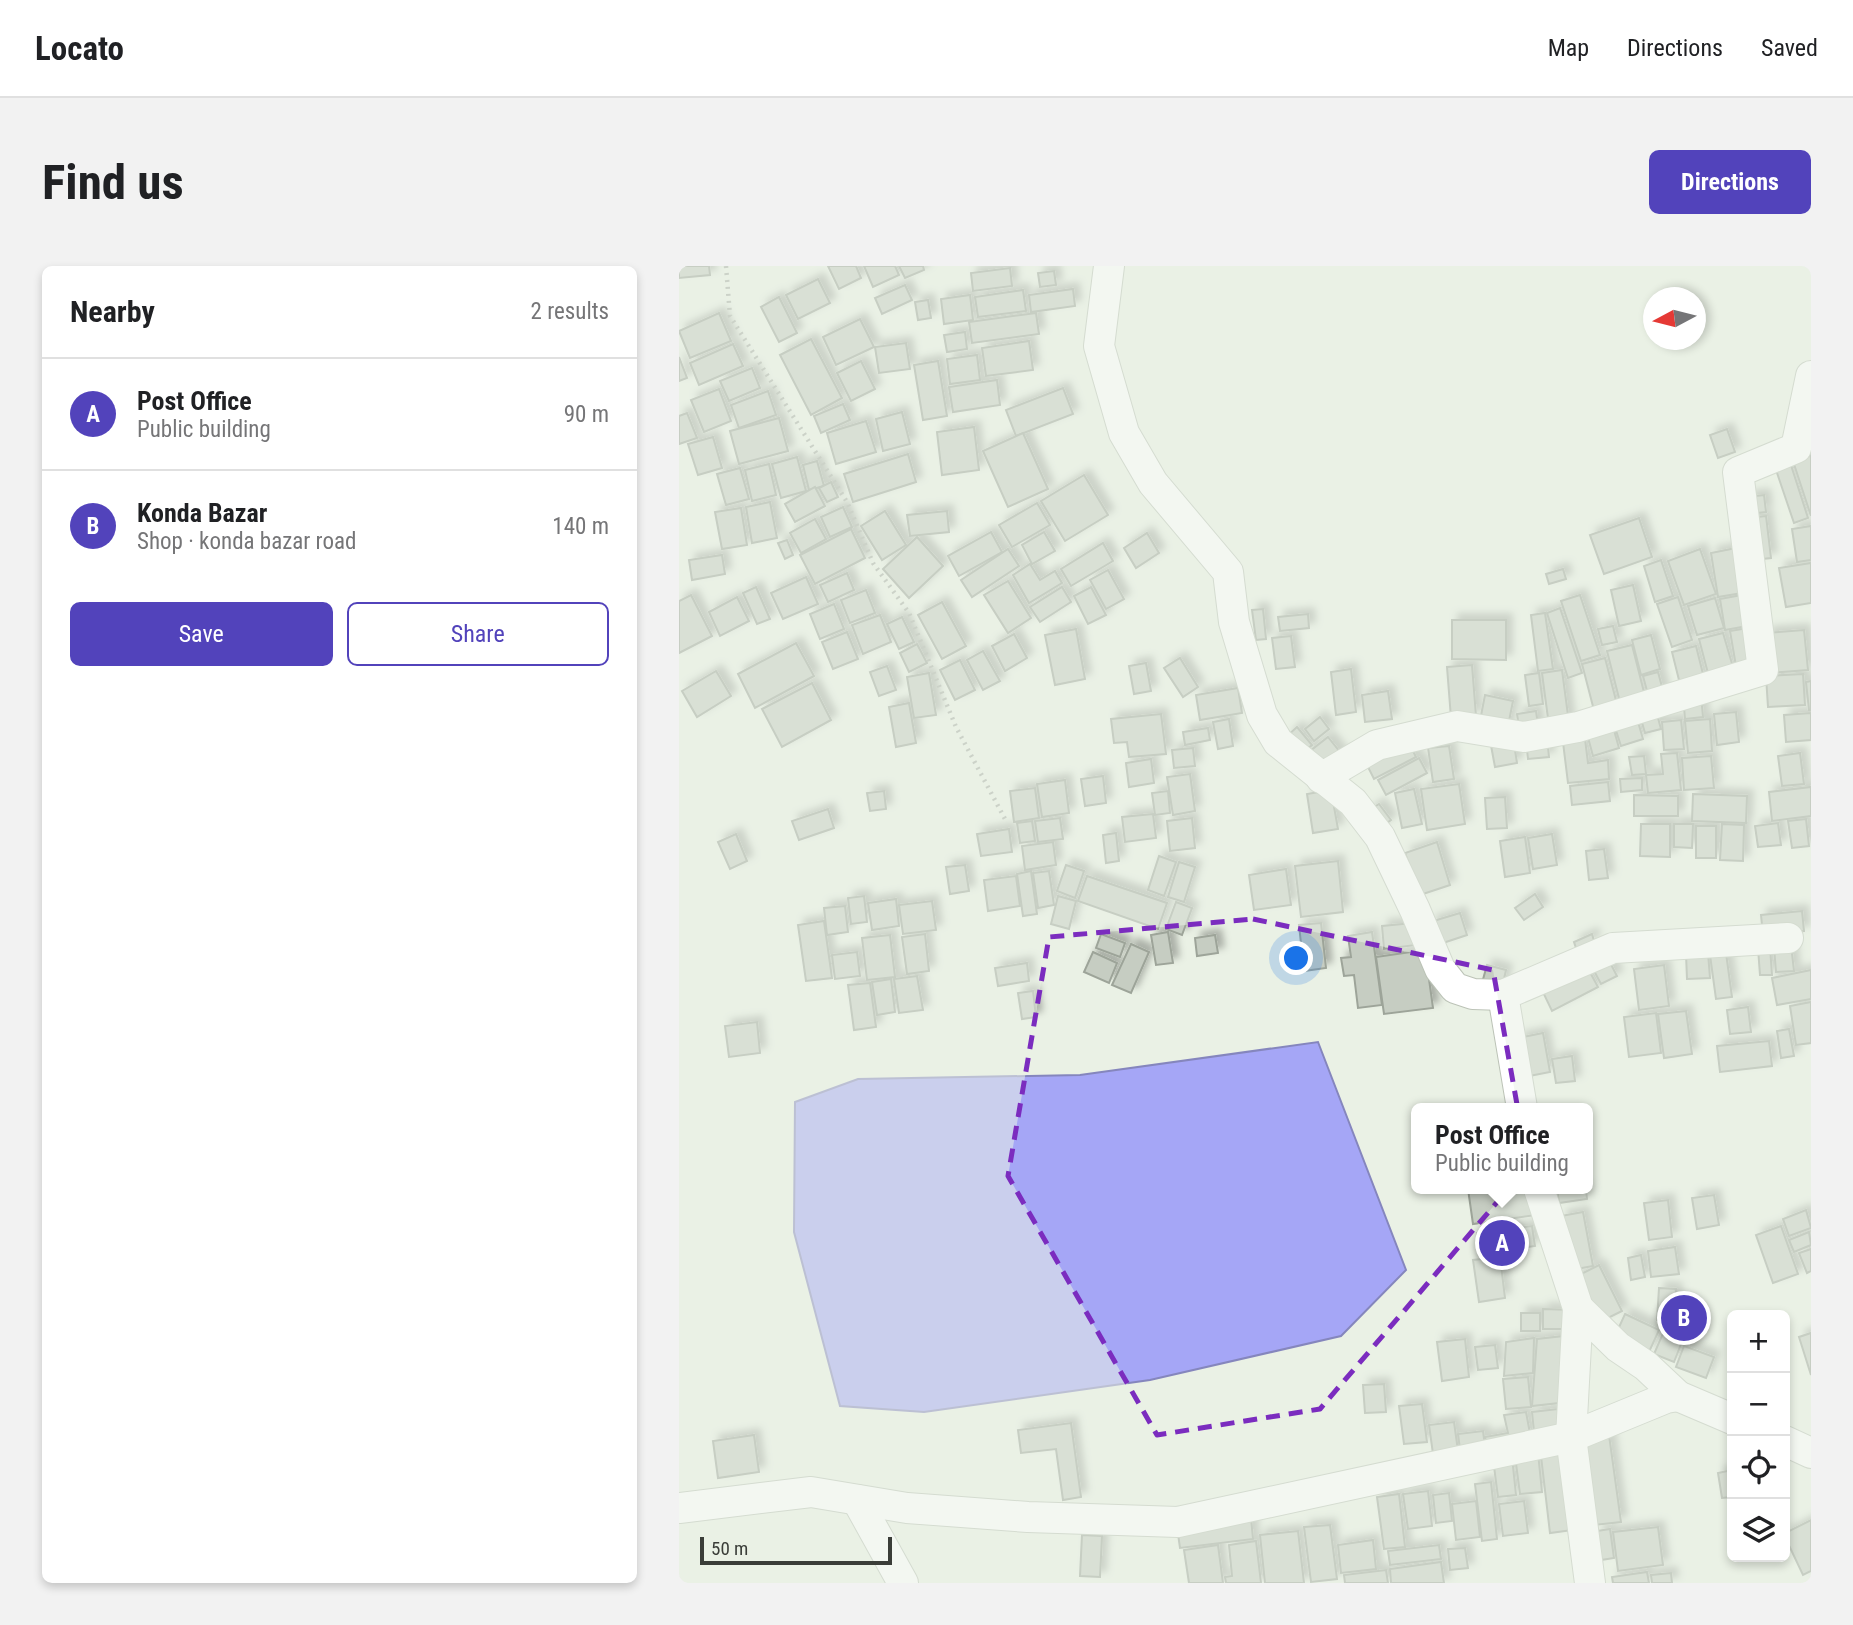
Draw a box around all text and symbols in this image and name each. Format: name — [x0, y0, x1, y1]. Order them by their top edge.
text: Locato — [35, 29, 124, 68]
text: Map — [1548, 34, 1589, 62]
text: Directions — [1627, 34, 1723, 62]
text: Saved — [1761, 34, 1818, 62]
button: Directions — [1649, 150, 1811, 214]
text: Find us — [42, 154, 184, 211]
north arrow — [1643, 287, 1706, 350]
text: Nearby — [70, 294, 155, 329]
text: 2 results — [531, 298, 609, 325]
text: Post Office — [137, 386, 252, 416]
text: A — [86, 401, 100, 428]
text: 90 m — [564, 401, 609, 428]
text: Public building — [137, 416, 271, 443]
text: Konda Bazar — [137, 498, 267, 528]
text: B — [87, 513, 99, 540]
text: 140 m — [552, 513, 609, 540]
text: Shop · konda bazar road — [137, 528, 356, 555]
button: Save — [70, 602, 333, 666]
button: Share — [347, 602, 609, 666]
your location — [1279, 941, 1313, 975]
popup — [1411, 1103, 1593, 1194]
text: Post Office — [1435, 1120, 1550, 1150]
text: Public building — [1435, 1150, 1569, 1177]
pin: A — [1479, 1217, 1525, 1269]
pin: B — [1661, 1292, 1707, 1344]
map controls — [1727, 1310, 1790, 1562]
button: + — [1727, 1310, 1790, 1373]
button: − — [1727, 1373, 1790, 1436]
button: locate — [1727, 1436, 1790, 1499]
button: layers — [1727, 1499, 1790, 1562]
scale bar — [700, 1534, 893, 1566]
text: 50 m — [711, 1537, 748, 1560]

